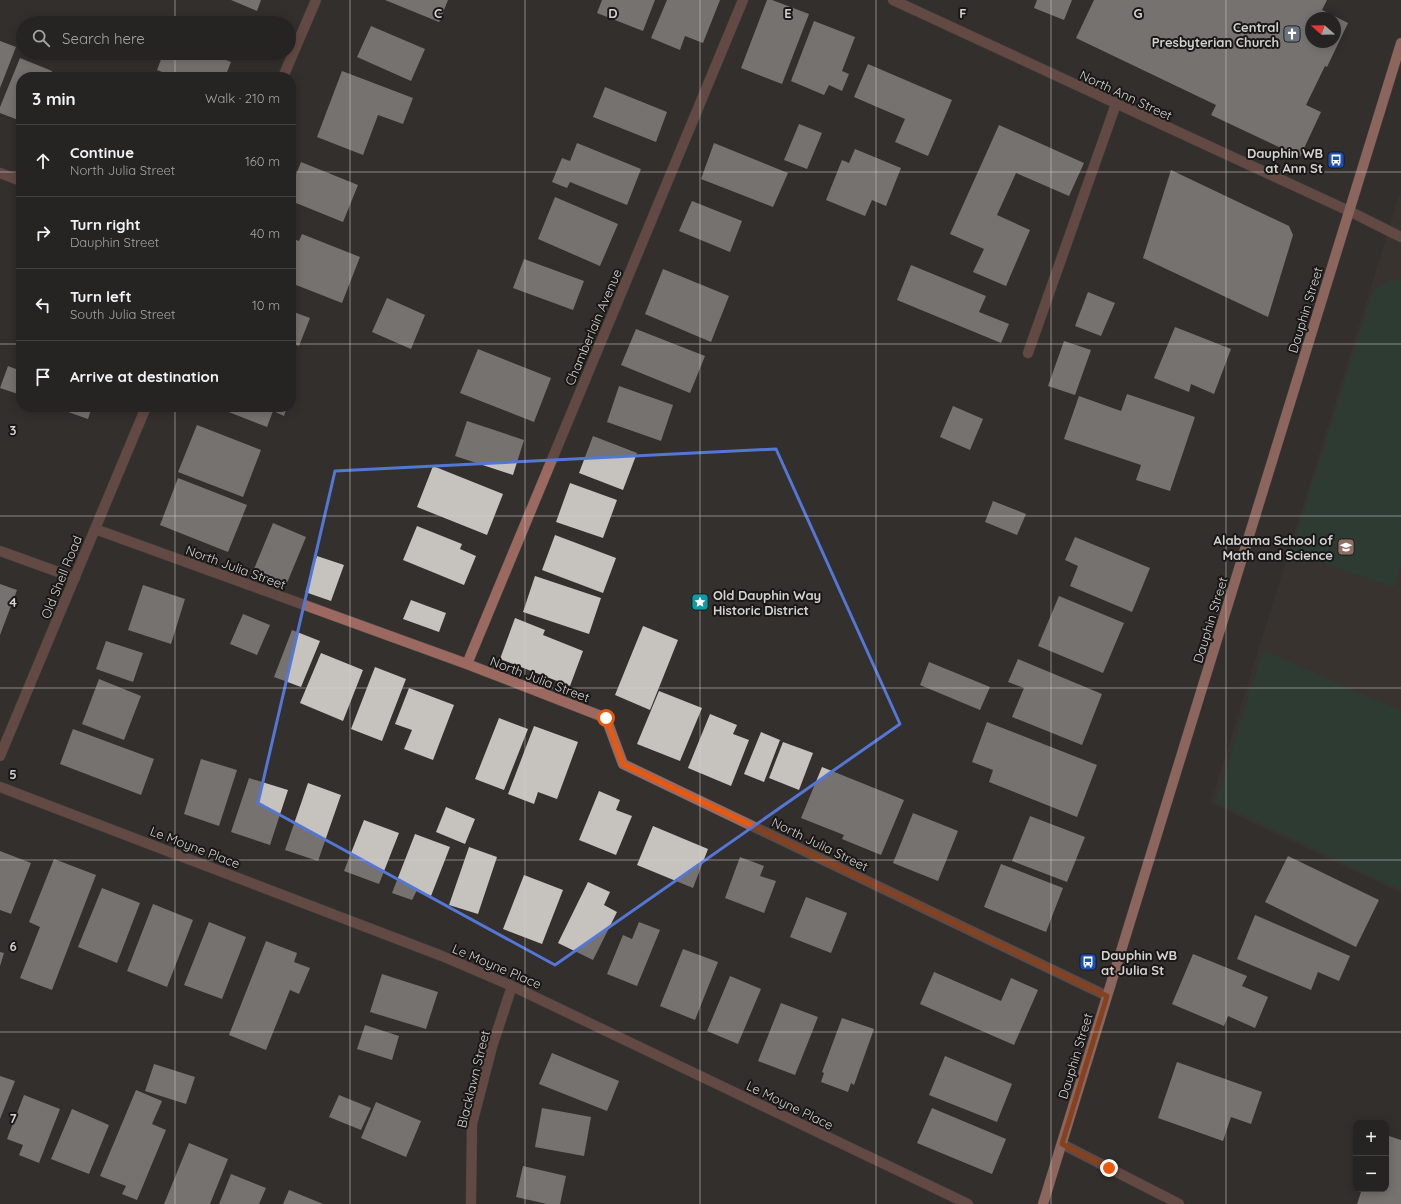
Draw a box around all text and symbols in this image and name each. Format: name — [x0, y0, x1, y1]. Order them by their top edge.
text: C — [434, 5, 442, 21]
text: D — [608, 5, 618, 21]
text: E — [784, 5, 792, 21]
text: F — [959, 5, 967, 21]
text: G — [1133, 5, 1143, 21]
north arrow — [1305, 12, 1341, 48]
search box — [16, 16, 296, 60]
place label: Central Presbyterian Church — [1152, 19, 1279, 50]
church icon: Central Presbyterian Church — [1282, 24, 1302, 44]
icon: search — [30, 27, 52, 49]
text: Search here — [62, 29, 145, 48]
street label: North Ann Street — [1077, 67, 1175, 123]
text: 3 min — [32, 88, 76, 109]
text: Walk · 210 m — [205, 90, 280, 106]
text: Continue — [70, 143, 134, 162]
place label: Dauphin WB at Ann St — [1247, 145, 1323, 176]
icon: ahead — [32, 150, 54, 172]
bus stop icon: Dauphin WB at Ann St — [1326, 150, 1346, 170]
text: 160 m — [245, 153, 280, 169]
text: North Julia Street — [70, 162, 175, 178]
text: Turn right — [70, 215, 141, 234]
icon: right — [32, 222, 54, 244]
text: 40 m — [250, 225, 280, 241]
text: Dauphin Street — [70, 234, 159, 250]
street label: Dauphin Street — [1284, 265, 1326, 355]
street label: Chamberlain Avenue — [561, 266, 625, 388]
text: Turn left — [70, 287, 132, 306]
icon: left — [32, 294, 54, 316]
text: 10 m — [252, 297, 280, 313]
text: South Julia Street — [70, 306, 175, 322]
icon: arrive — [32, 366, 54, 388]
text: Arrive at destination — [70, 367, 219, 386]
text: 3 — [10, 422, 17, 438]
place label: Alabama School of Math and Science — [1214, 532, 1333, 563]
street label: Old Shell Road — [37, 533, 85, 621]
school or university icon: Alabama School of Math and Science — [1336, 537, 1356, 557]
street label: North Julia Street — [184, 541, 288, 593]
street label: Dauphin Street — [1189, 575, 1231, 665]
place label: Old Dauphin Way Historic District — [713, 587, 821, 618]
place icon: Old Dauphin Way Historic District — [690, 592, 710, 612]
text: 4 — [9, 594, 17, 610]
street label: North Julia Street — [488, 653, 592, 705]
route start — [597, 709, 615, 727]
text: 5 — [9, 766, 17, 782]
street label: North Julia Street — [769, 814, 871, 874]
street label: Le Moyne Place — [148, 823, 242, 871]
text: 6 — [9, 938, 17, 954]
street label: Le Moyne Place — [450, 940, 544, 992]
place label: Dauphin WB at Julia St — [1101, 947, 1177, 978]
bus stop icon: Dauphin WB at Julia St — [1078, 952, 1098, 972]
street label: Dauphin Street — [1054, 1011, 1096, 1101]
street label: Blacklawn Street — [453, 1029, 493, 1129]
street label: Le Moyne Place — [744, 1077, 836, 1133]
text: 7 — [9, 1110, 17, 1126]
map controls — [1353, 1120, 1389, 1192]
button: + — [1353, 1120, 1389, 1156]
button: − — [1353, 1156, 1389, 1192]
route end — [1100, 1159, 1118, 1177]

